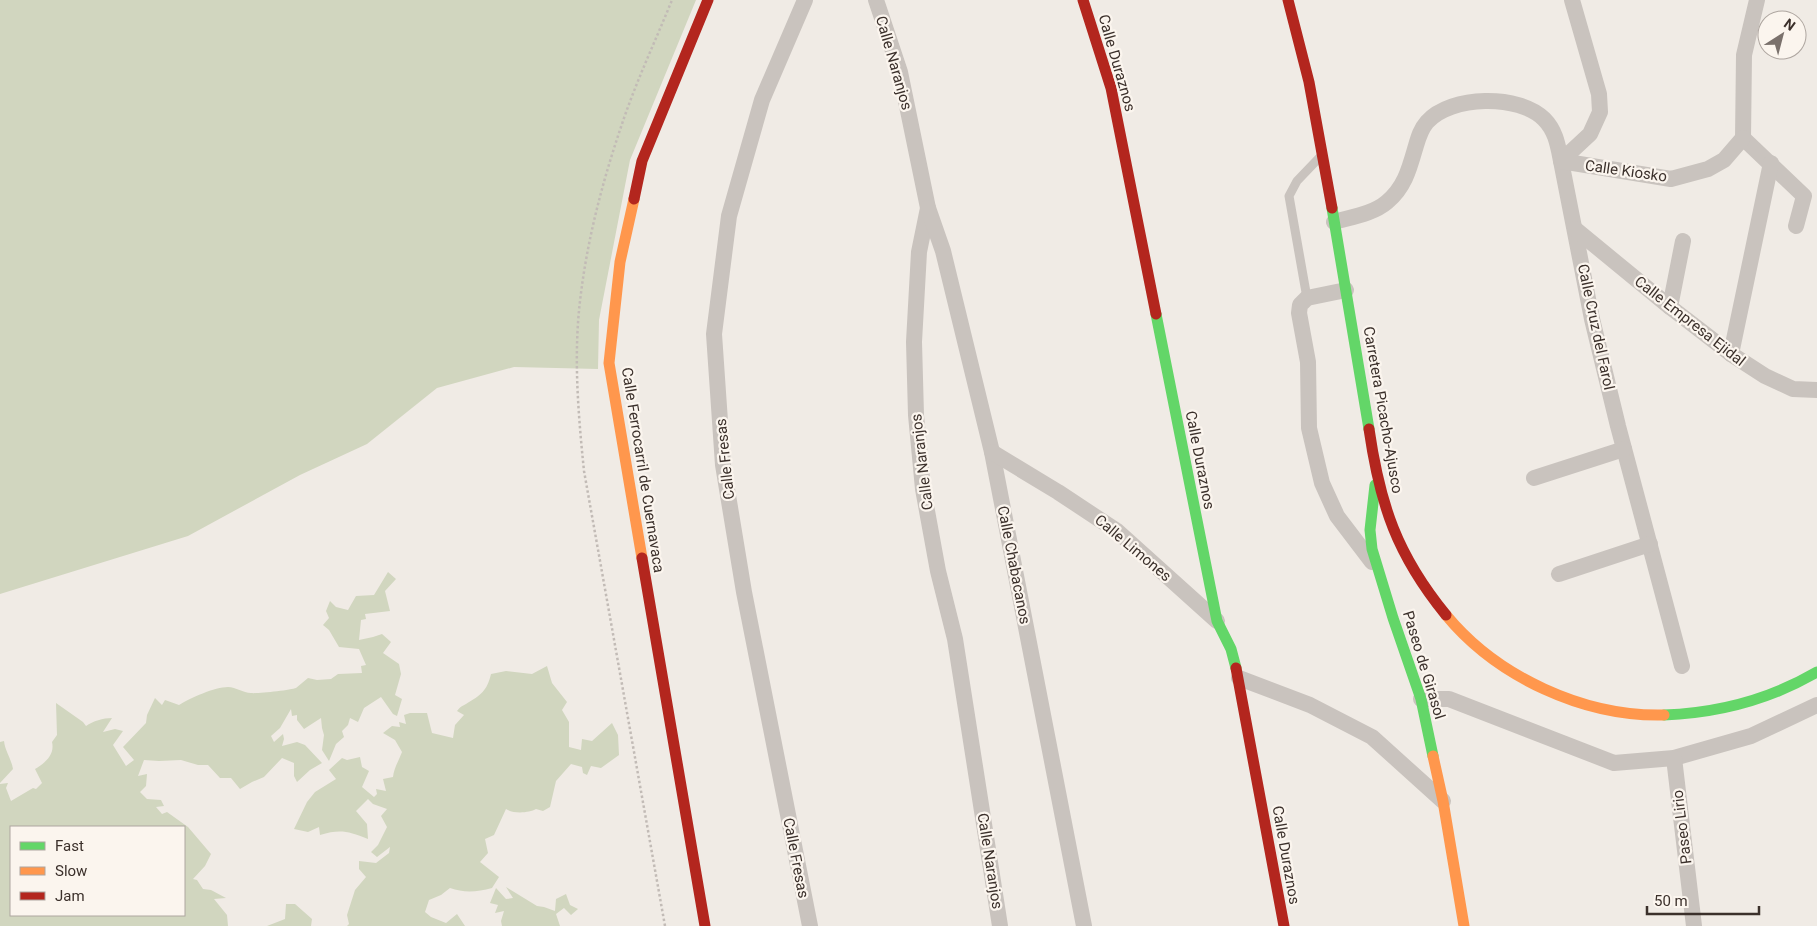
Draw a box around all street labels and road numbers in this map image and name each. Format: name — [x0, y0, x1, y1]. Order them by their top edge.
street label: Calle Duraznos — [1095, 12, 1139, 114]
street label: Calle Naranjos — [872, 14, 916, 112]
street label: Calle Kiosko — [1584, 156, 1668, 186]
street label: Calle Cruz del Farol — [1574, 262, 1618, 392]
street label: Calle Empresa Ejidal — [1631, 272, 1749, 370]
street label: Carretera Picacho-Ajusco — [1359, 325, 1407, 495]
street label: Calle Ferrocarril de Cuernavaca — [618, 366, 668, 574]
street label: Calle Duraznos — [1182, 409, 1218, 511]
street label: Calle Naranjos — [907, 413, 937, 511]
street label: Calle Fresas — [712, 418, 738, 500]
street label: Calle Chabacanos — [994, 504, 1034, 626]
street label: Calle Limones — [1091, 511, 1175, 585]
street label: Paseo de Girasol — [1399, 609, 1449, 721]
street label: Paseo Lirio — [1669, 789, 1695, 865]
street label: Calle Duraznos — [1268, 804, 1304, 906]
street label: Calle Naranjos — [974, 812, 1006, 910]
street label: Calle Fresas — [779, 816, 813, 900]

